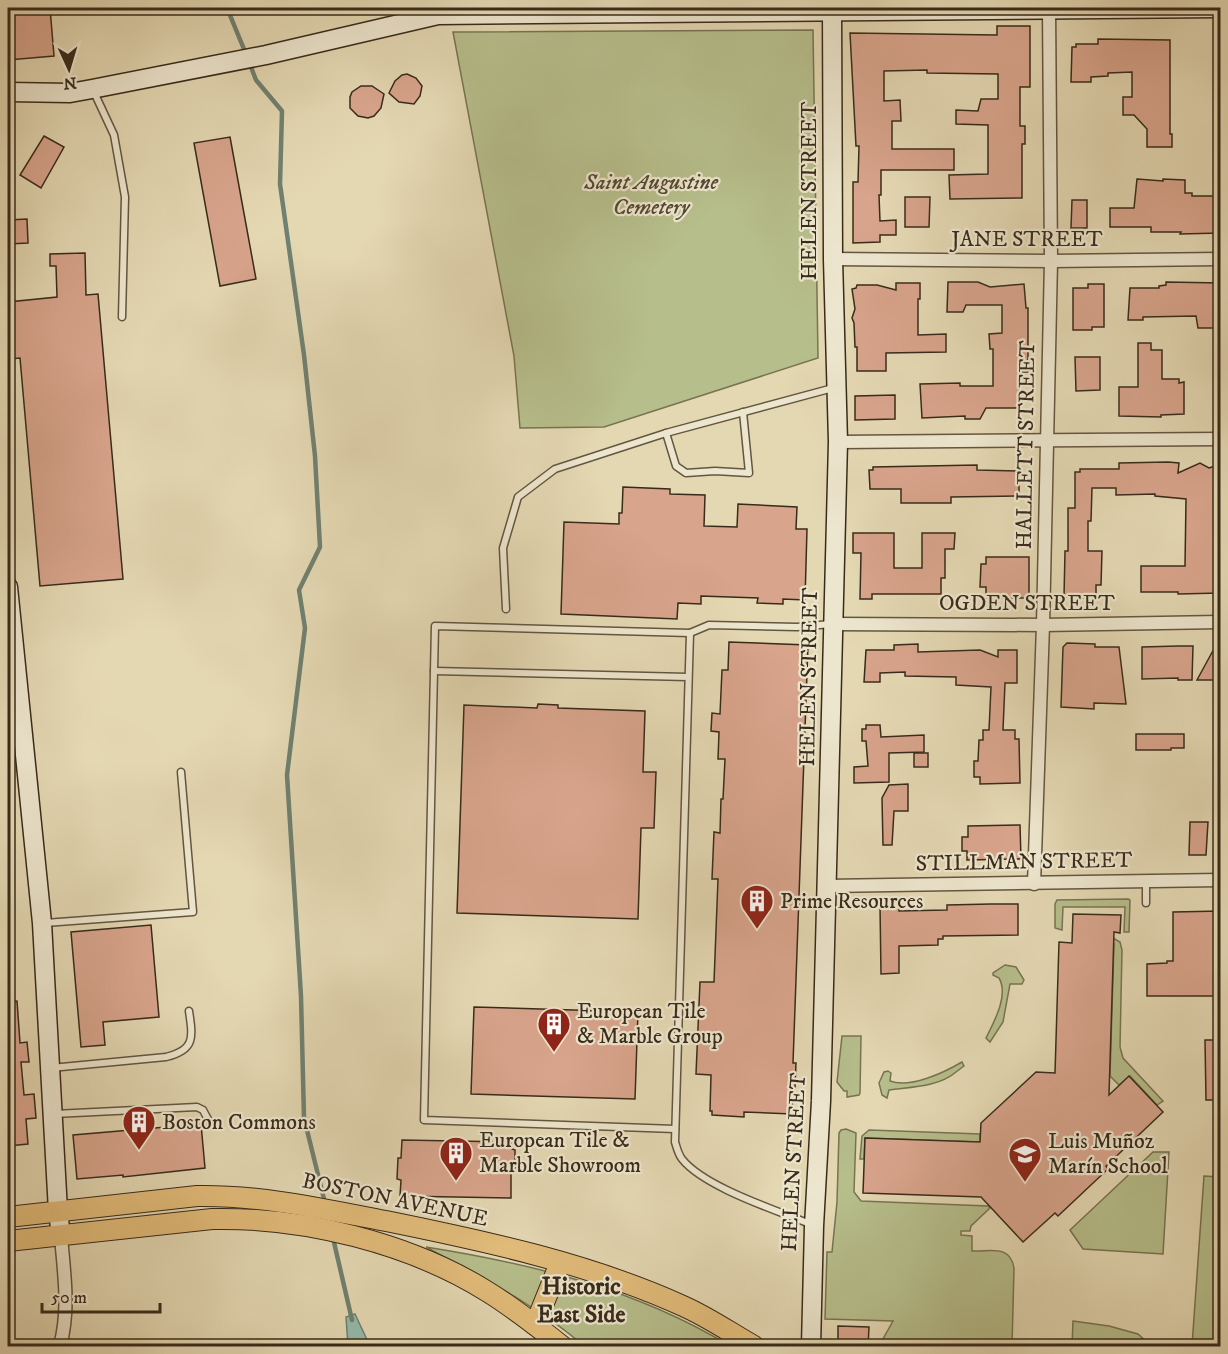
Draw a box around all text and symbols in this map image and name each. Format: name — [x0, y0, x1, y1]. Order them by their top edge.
north arrow — [39, 39, 99, 99]
text: N — [63, 73, 77, 93]
street label: HELEN STREET — [796, 101, 823, 280]
park label: Saint Augustine Cemetery — [583, 169, 719, 221]
street label: JANE STREET — [949, 226, 1103, 253]
street label: HALLETT STREET — [1011, 340, 1041, 550]
street label: HELEN STREET — [794, 587, 824, 767]
street label: OGDEN STREET — [939, 590, 1115, 617]
street label: STILLMAN STREET — [916, 847, 1133, 877]
building icon: Prime Resources — [739, 883, 775, 930]
place label: Prime Resources — [780, 888, 923, 915]
place label: European Tile & Marble Group — [577, 998, 723, 1050]
building icon: European Tile & Marble Group — [536, 1006, 572, 1053]
street label: HELEN STREET — [776, 1072, 812, 1252]
building icon: Boston Commons — [121, 1104, 157, 1151]
place label: Boston Commons — [162, 1109, 316, 1136]
place label: European Tile & Marble Showroom — [479, 1127, 641, 1179]
place label: Luis Muñoz Marín School — [1048, 1128, 1168, 1180]
building icon: European Tile & Marble Showroom — [438, 1135, 474, 1182]
school or university icon: Luis Muñoz Marín School — [1007, 1136, 1043, 1183]
street label: BOSTON AVENUE — [300, 1167, 490, 1233]
district label: Historic East Side — [537, 1272, 625, 1330]
scale bar — [42, 1276, 160, 1314]
text: 50 m — [51, 1287, 87, 1309]

